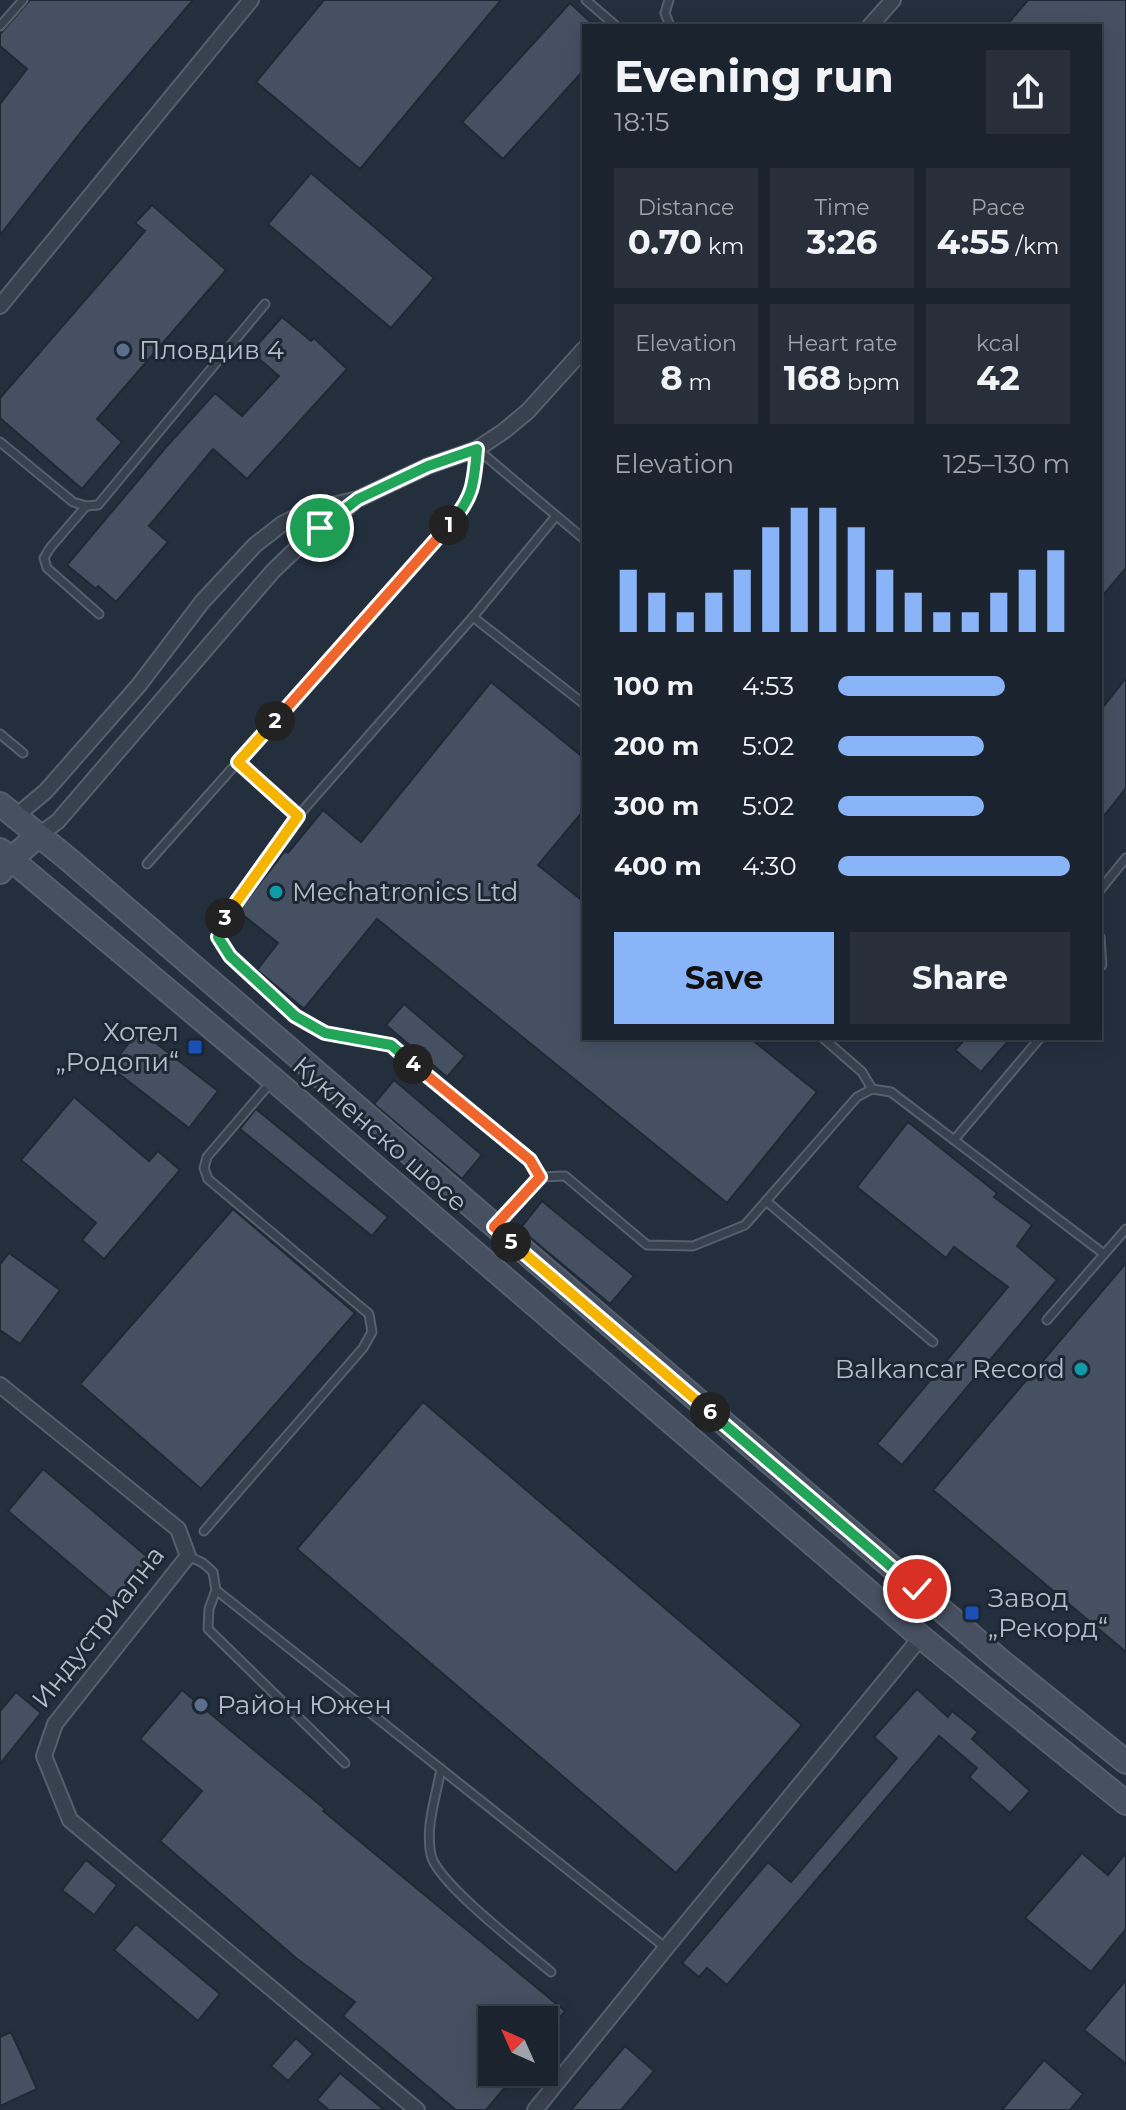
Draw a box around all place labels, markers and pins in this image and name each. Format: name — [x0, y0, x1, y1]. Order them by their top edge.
place label: Пловдив 4 — [139, 334, 284, 366]
marker: Пловдив 4 — [114, 341, 132, 359]
pin — [286, 494, 354, 562]
pin: 1 — [429, 505, 469, 545]
pin: 2 — [255, 701, 295, 741]
place label: Mechatronics Ltd — [292, 876, 518, 908]
marker: Mechatronics Ltd — [267, 883, 285, 901]
pin: 3 — [205, 898, 245, 938]
place label: Хотел „Родопи“ — [56, 1016, 179, 1078]
marker: Хотел „Родопи“ — [186, 1038, 204, 1056]
pin: 4 — [393, 1044, 433, 1084]
pin: 5 — [491, 1222, 531, 1262]
place label: Balkancar Record — [835, 1353, 1065, 1385]
marker: Balkancar Record — [1072, 1360, 1090, 1378]
pin: 6 — [690, 1392, 730, 1432]
pin — [883, 1555, 951, 1623]
place label: Завод „Рекорд“ — [988, 1582, 1108, 1644]
marker: Завод „Рекорд“ — [963, 1604, 981, 1622]
place label: Район Южен — [217, 1689, 392, 1721]
marker: Район Южен — [192, 1696, 210, 1714]

